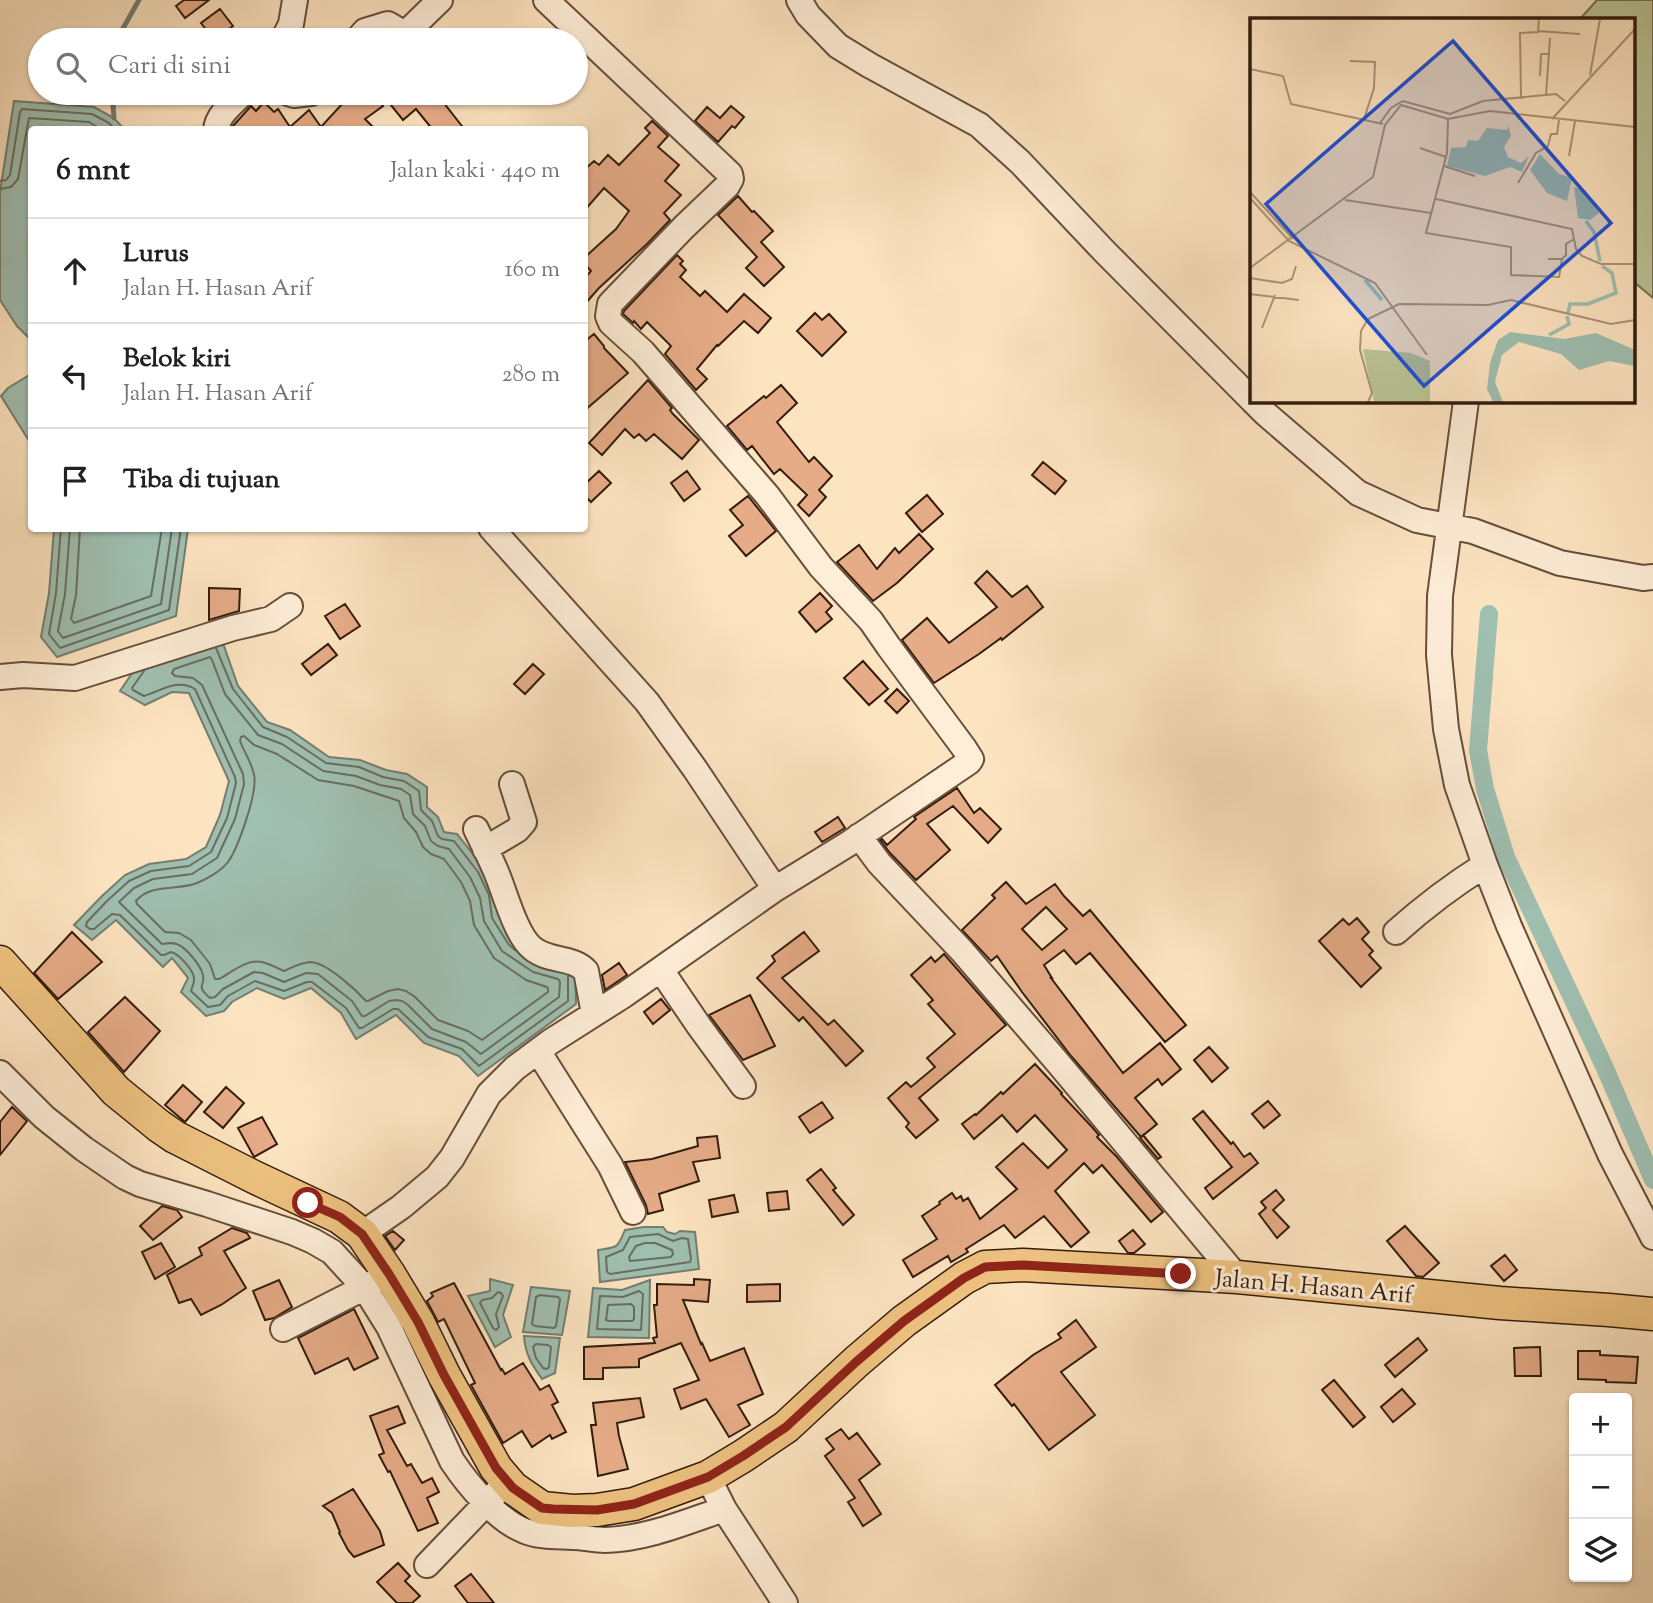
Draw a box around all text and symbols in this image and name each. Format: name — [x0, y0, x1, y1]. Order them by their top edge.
inset map — [1250, 18, 1636, 402]
search box — [28, 28, 588, 105]
icon: search — [52, 48, 90, 86]
text: Cari di sini — [108, 48, 231, 85]
text: 6 mnt — [56, 150, 130, 193]
text: Jalan kaki · 440 m — [390, 155, 560, 188]
text: Lurus — [123, 236, 189, 273]
icon: ahead — [56, 252, 94, 290]
text: 160 m — [505, 254, 560, 287]
text: Jalan H. Hasan Arif — [123, 273, 313, 306]
text: Belok kiri — [123, 341, 231, 378]
icon: left — [56, 357, 94, 395]
text: 280 m — [502, 359, 560, 392]
text: Jalan H. Hasan Arif — [123, 378, 313, 411]
icon: arrive — [56, 462, 94, 500]
text: Tiba di tujuan — [123, 462, 280, 499]
route start — [292, 1187, 323, 1218]
route end — [1165, 1258, 1196, 1289]
street label: Jalan H. Hasan Arif — [1212, 1262, 1416, 1314]
map controls — [1569, 1393, 1632, 1582]
button: + — [1569, 1393, 1632, 1456]
button: − — [1569, 1456, 1632, 1519]
button: layers — [1569, 1519, 1632, 1582]

